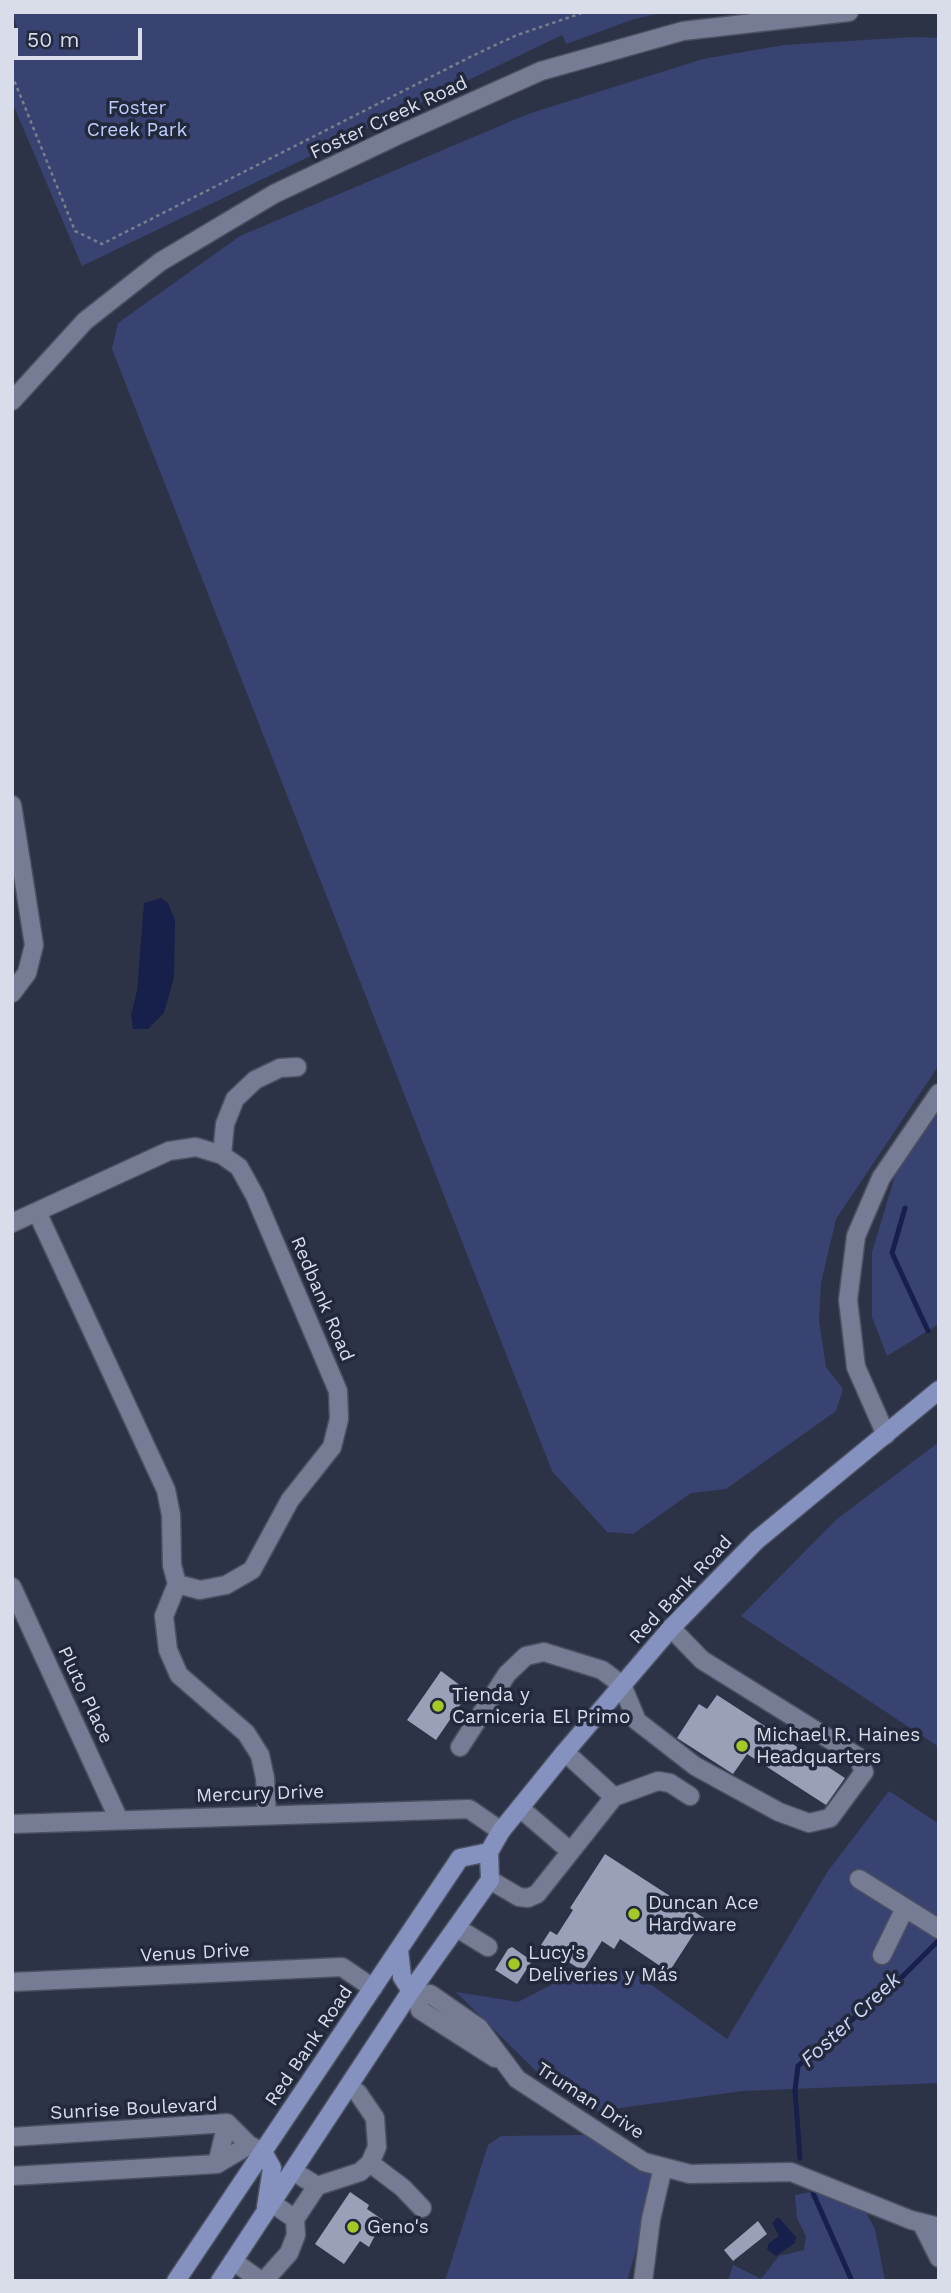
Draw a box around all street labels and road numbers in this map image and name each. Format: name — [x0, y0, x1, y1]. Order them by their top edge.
street label: Foster Creek Road — [307, 72, 471, 164]
street label: Redbank Road — [285, 1233, 359, 1365]
street label: Red Bank Road — [625, 1531, 737, 1649]
street label: Pluto Place — [53, 1643, 117, 1747]
street label: Mercury Drive — [196, 1780, 324, 1808]
street label: Venus Drive — [140, 1939, 250, 1967]
street label: Red Bank Road — [260, 1982, 358, 2110]
street label: Truman Drive — [532, 2058, 648, 2144]
street label: Sunrise Boulevard — [50, 2093, 218, 2125]

